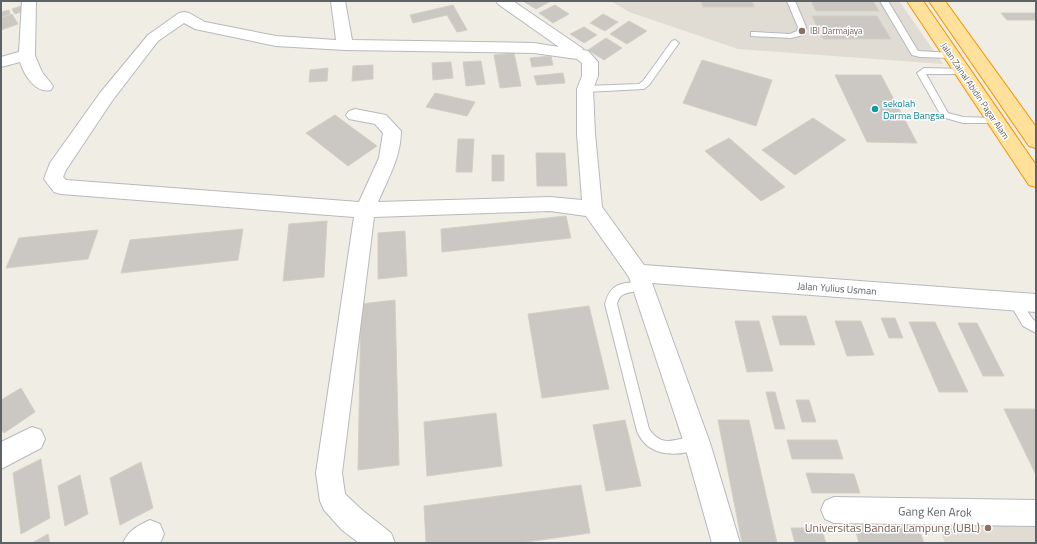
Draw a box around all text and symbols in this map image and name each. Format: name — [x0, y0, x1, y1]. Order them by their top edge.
place label: IBI Darmajaya — [810, 24, 863, 37]
marker: IBI Darmajaya — [797, 26, 807, 36]
street label: Jalan Zainal Abidin Pagar Alam — [938, 40, 1013, 142]
place label: sekolah Darma Bangsa — [883, 96, 945, 123]
marker: sekolah Darma Bangsa — [870, 104, 880, 114]
street label: Jalan Yulius Usman — [797, 278, 877, 299]
street label: Gang Ken Arok — [898, 501, 972, 522]
place label: Universitas Bandar Lampung (UBL) — [805, 518, 980, 537]
marker: Universitas Bandar Lampung (UBL) — [983, 523, 993, 533]

